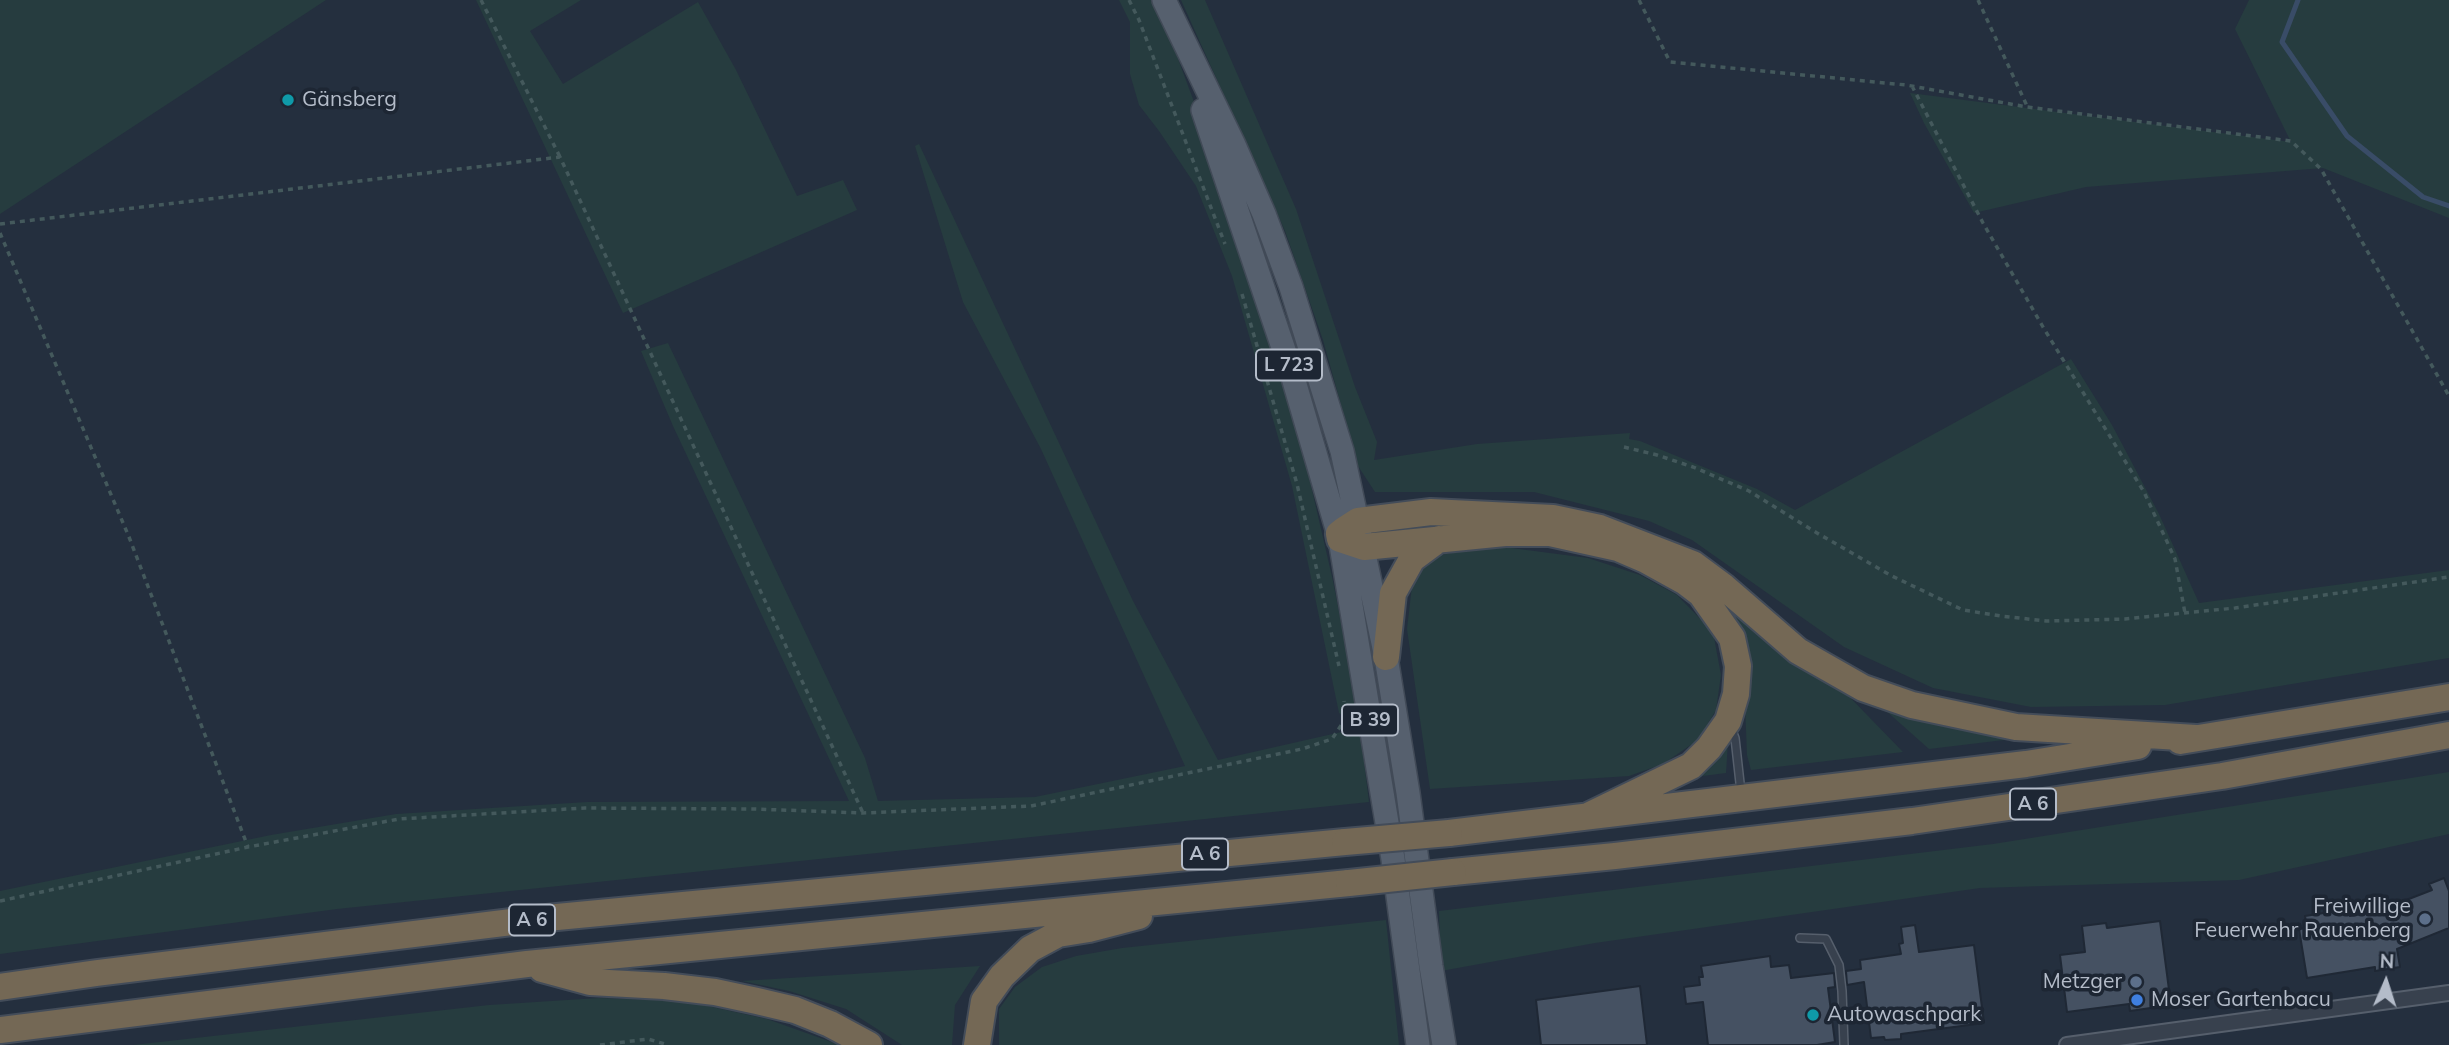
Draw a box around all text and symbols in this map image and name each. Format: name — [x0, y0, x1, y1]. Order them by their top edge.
place label: Gänsberg — [302, 87, 397, 113]
marker: Gänsberg — [280, 92, 296, 108]
road number: L 723 — [1256, 350, 1322, 380]
road number: B 39 — [1342, 705, 1398, 736]
road number: A 6 — [2010, 789, 2056, 820]
road number: A 6 — [1182, 838, 1228, 870]
place label: Freiwillige Feuerwehr Rauenberg — [2194, 894, 2411, 944]
road number: A 6 — [509, 904, 555, 936]
marker: Freiwillige Feuerwehr Rauenberg — [2417, 911, 2433, 927]
north arrow — [2351, 947, 2421, 1017]
text: N — [2379, 949, 2395, 973]
place label: Metzger — [2043, 969, 2122, 995]
marker: Metzger — [2128, 974, 2144, 990]
place label: Moser Gartenbacu — [2151, 987, 2331, 1013]
marker: Moser Gartenbacu — [2129, 992, 2145, 1008]
place label: Autowaschpark — [1827, 1002, 1981, 1028]
marker: Autowaschpark — [1805, 1007, 1821, 1023]

